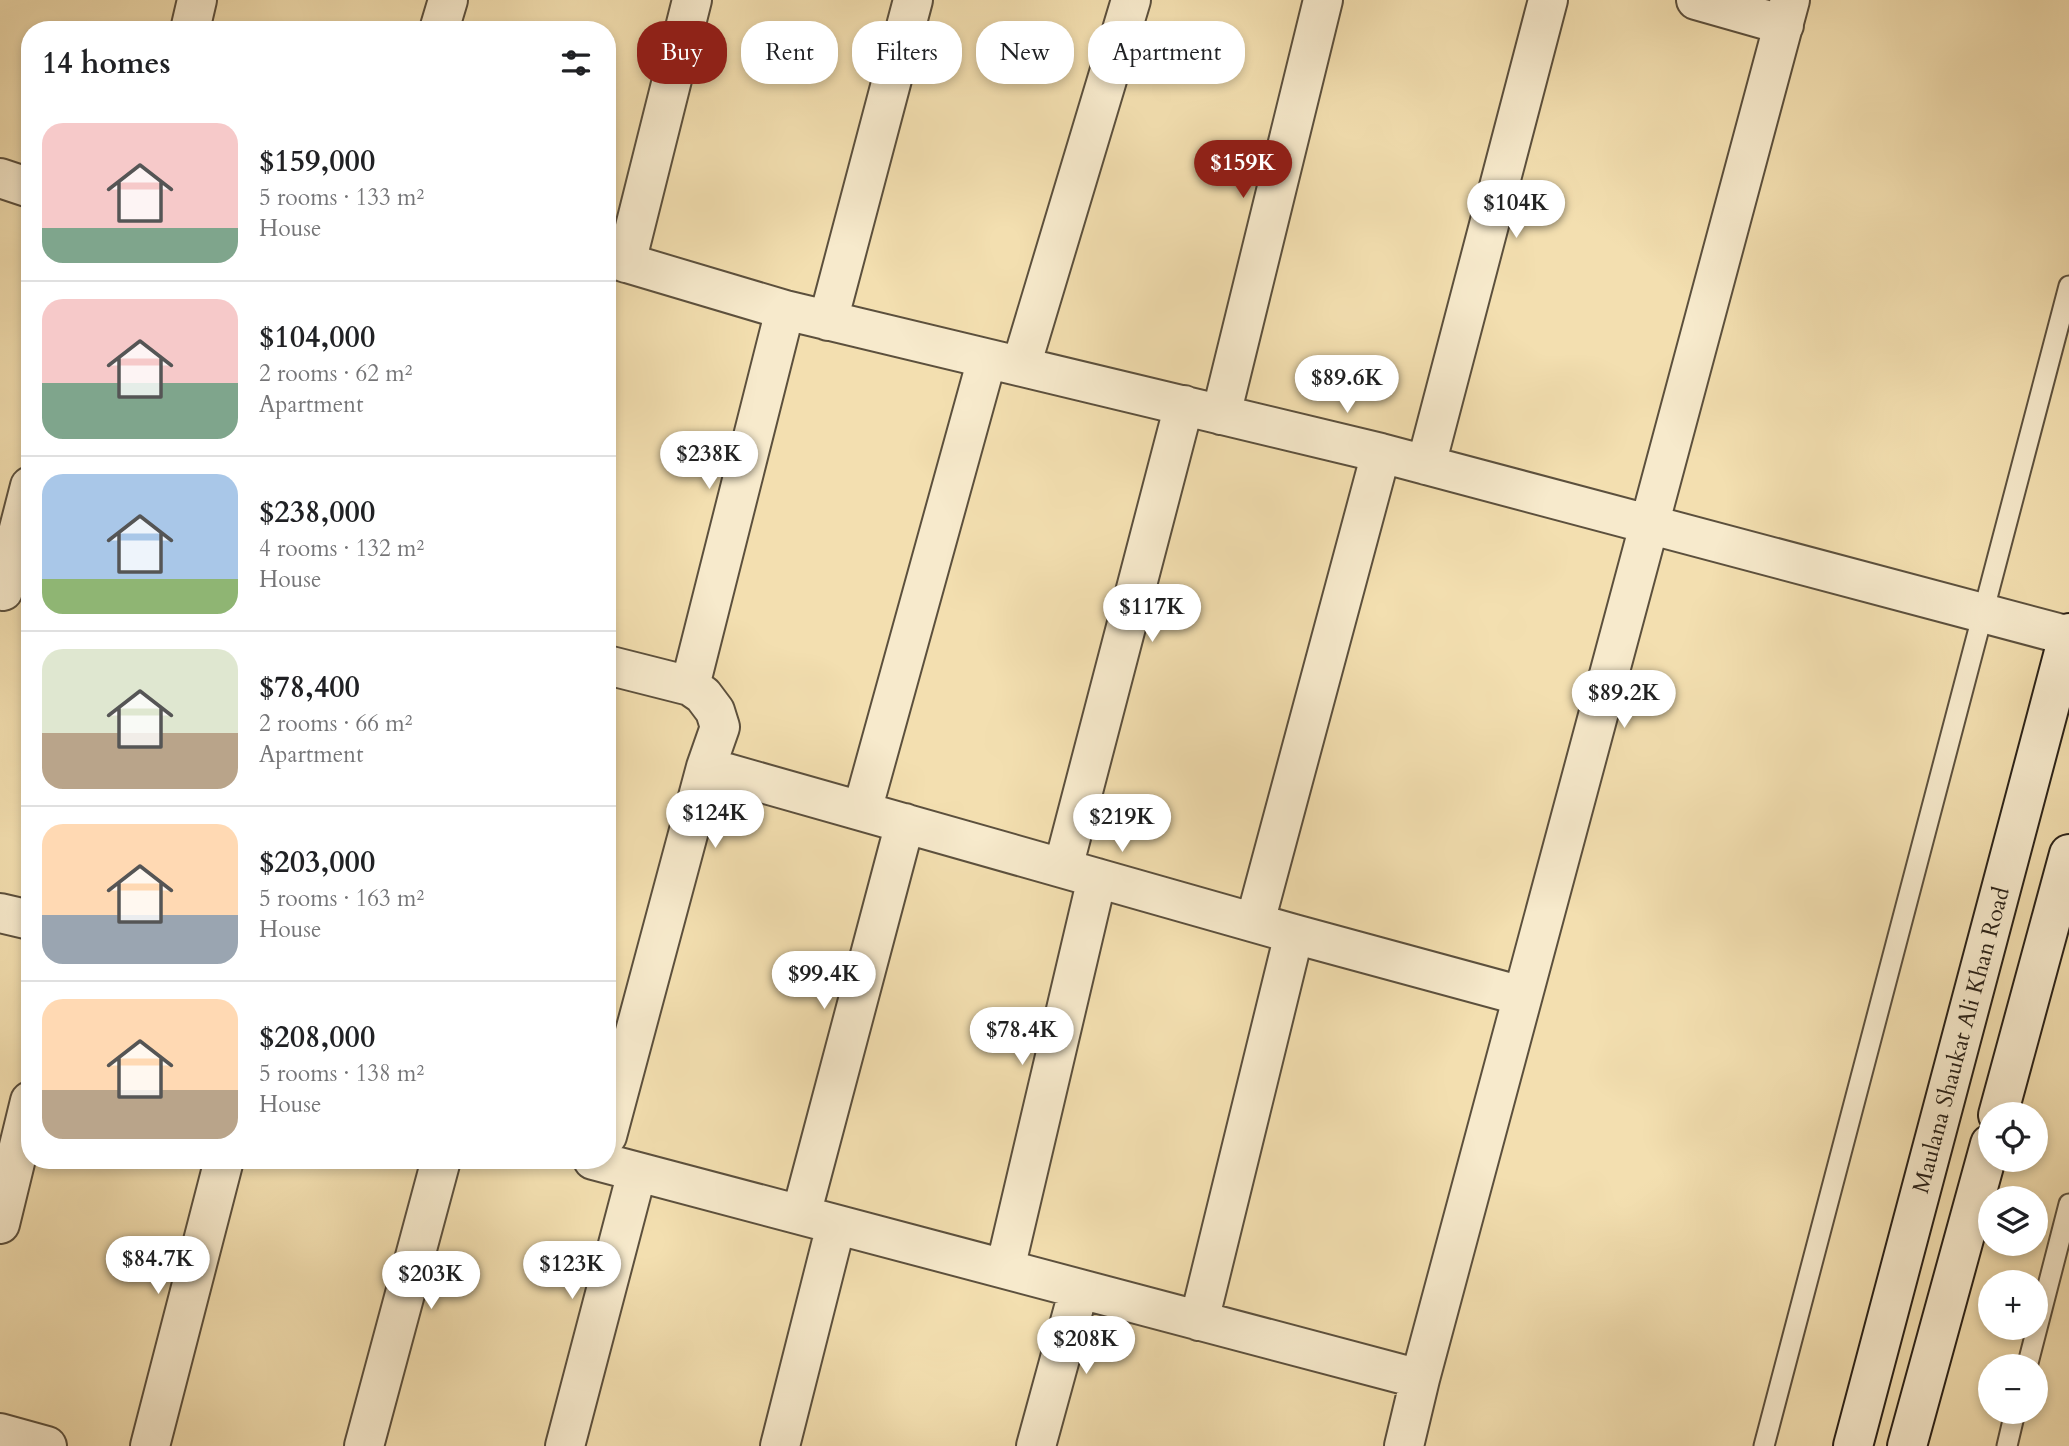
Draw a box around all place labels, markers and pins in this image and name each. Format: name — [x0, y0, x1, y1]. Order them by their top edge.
pin: $159K — [1194, 140, 1292, 200]
pin: $104K — [1467, 180, 1565, 240]
pin: $89.6K — [1290, 356, 1404, 415]
pin: $238K — [660, 432, 758, 491]
pin: $117K — [1103, 584, 1201, 644]
pin: $89.2K — [1567, 670, 1681, 730]
pin: $124K — [666, 790, 764, 850]
pin: $219K — [1073, 794, 1171, 854]
pin: $99.4K — [767, 951, 881, 1011]
pin: $78.4K — [965, 1007, 1079, 1067]
pin: $84.7K — [101, 1236, 215, 1296]
pin: $123K — [523, 1242, 621, 1301]
pin: $203K — [382, 1252, 480, 1311]
pin: $208K — [1037, 1316, 1135, 1376]

